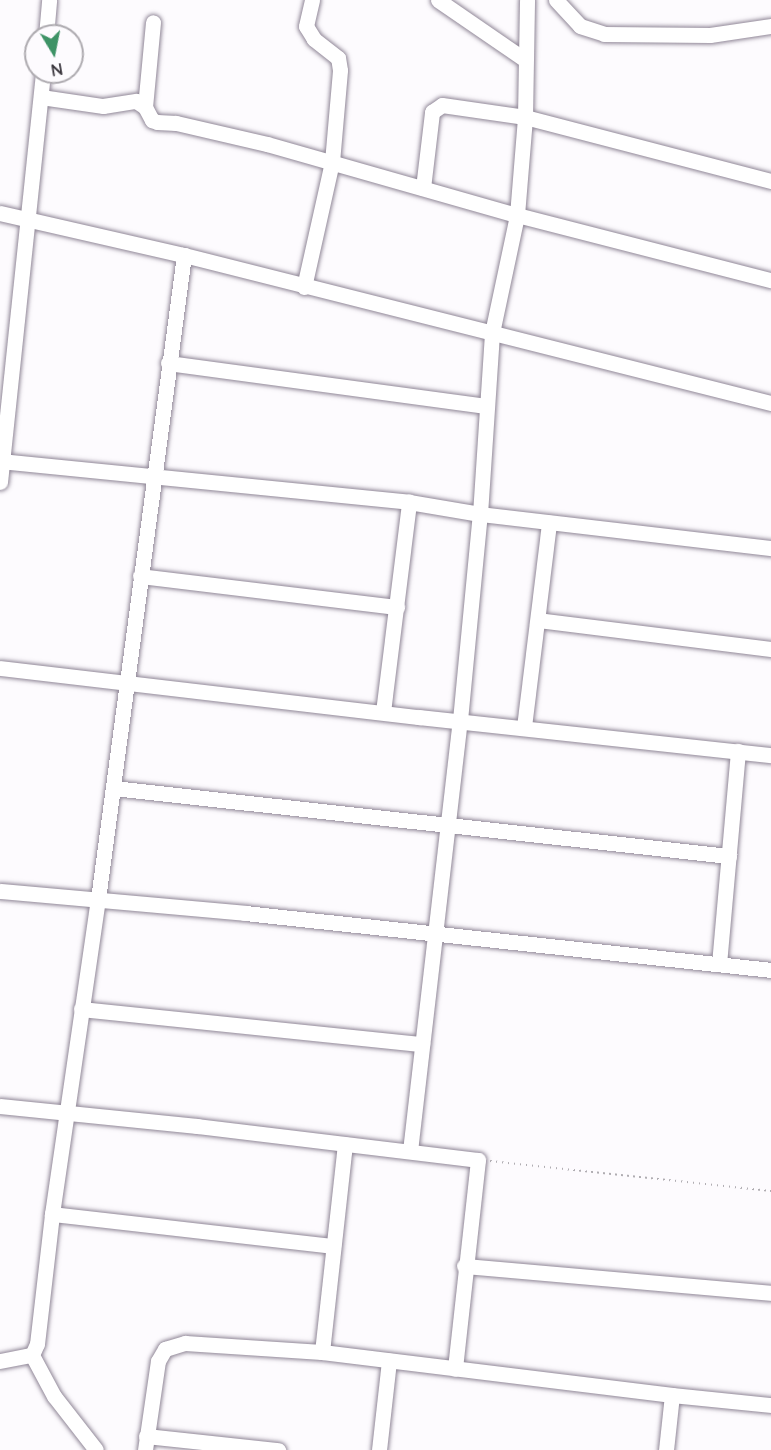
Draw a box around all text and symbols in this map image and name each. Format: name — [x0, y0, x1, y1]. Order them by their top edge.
north arrow — [24, 24, 84, 84]
text: N — [49, 59, 64, 81]

